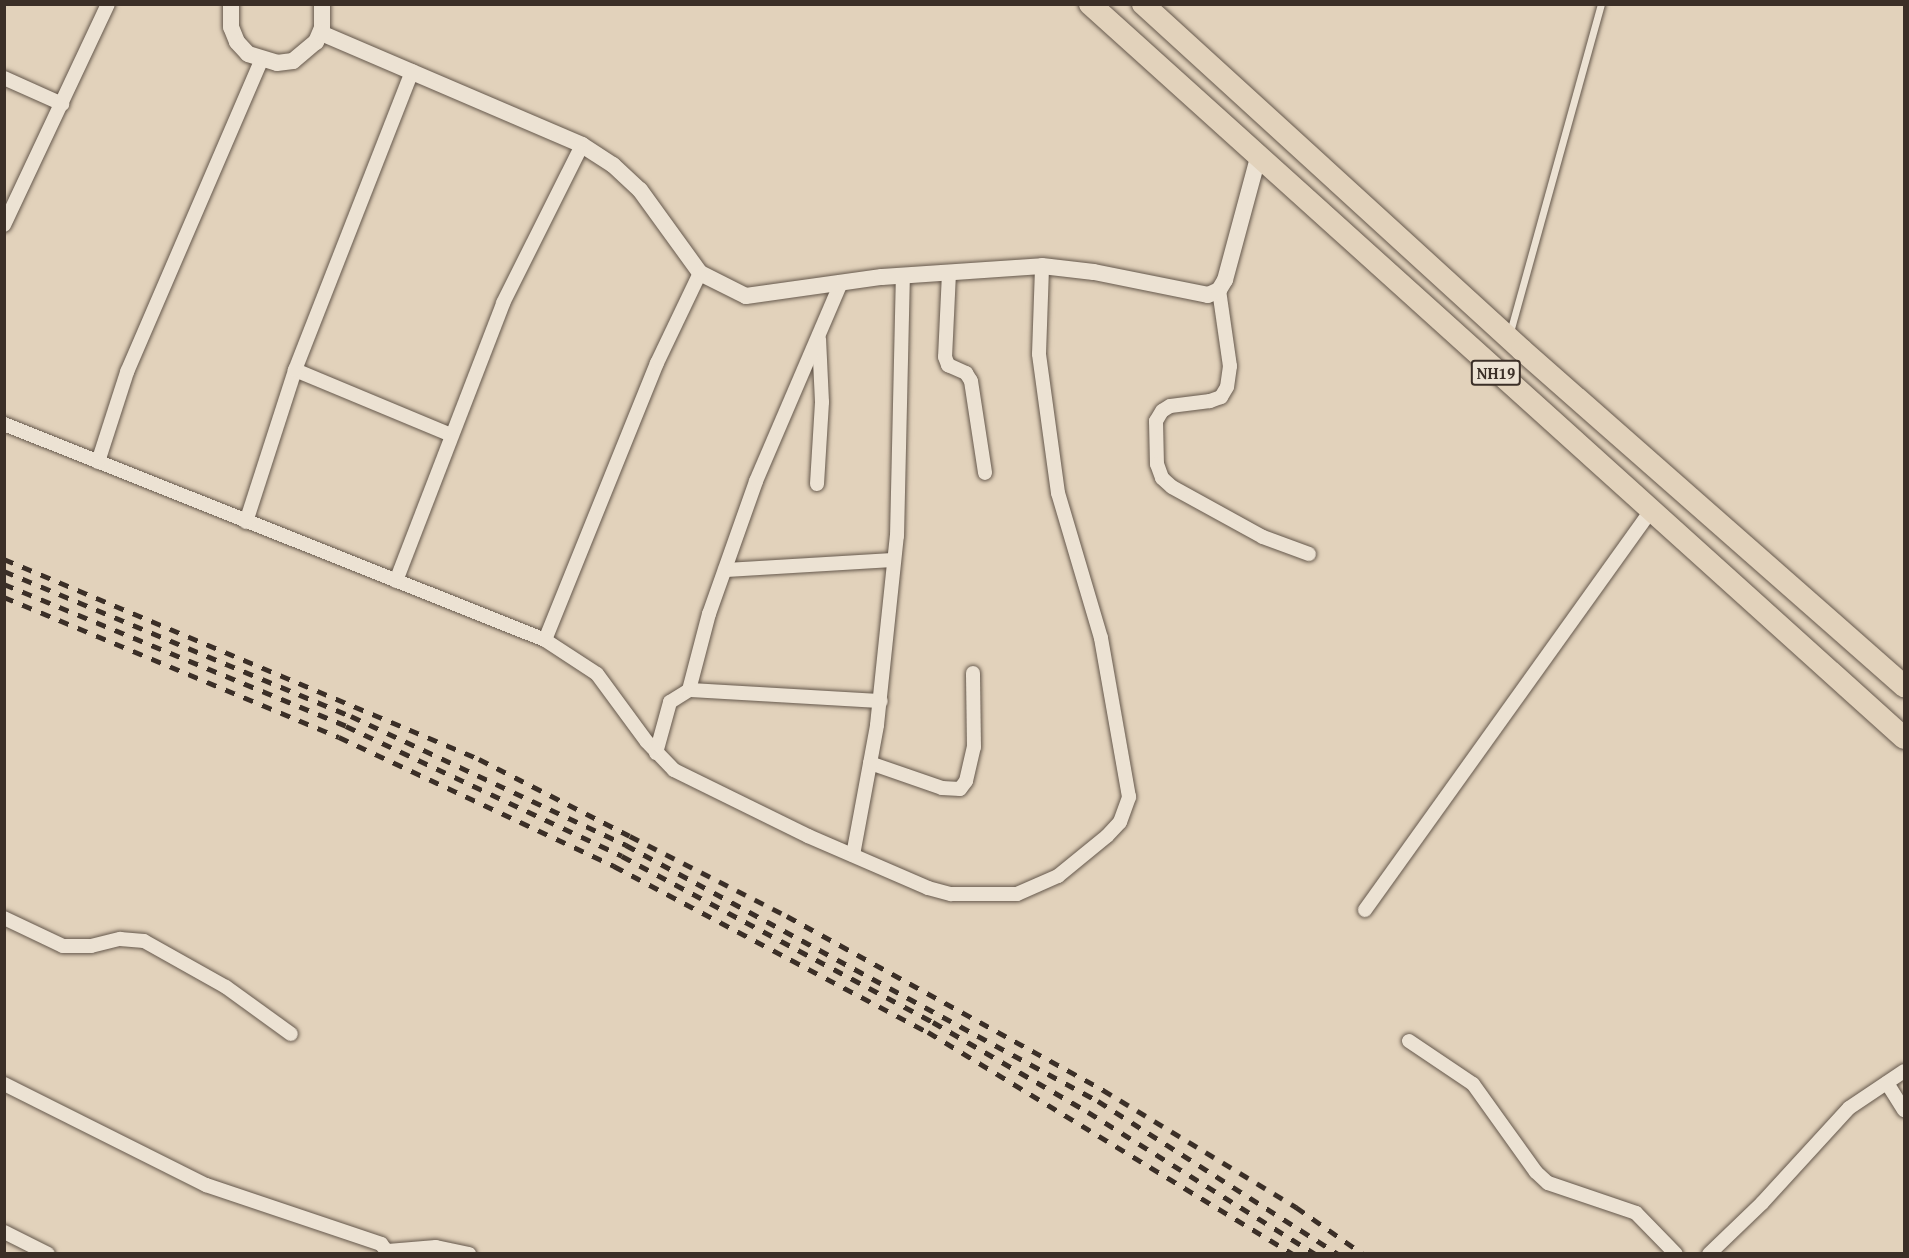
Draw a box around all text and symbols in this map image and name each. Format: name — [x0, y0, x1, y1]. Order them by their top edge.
road number: NH19 — [1470, 360, 1522, 386]

